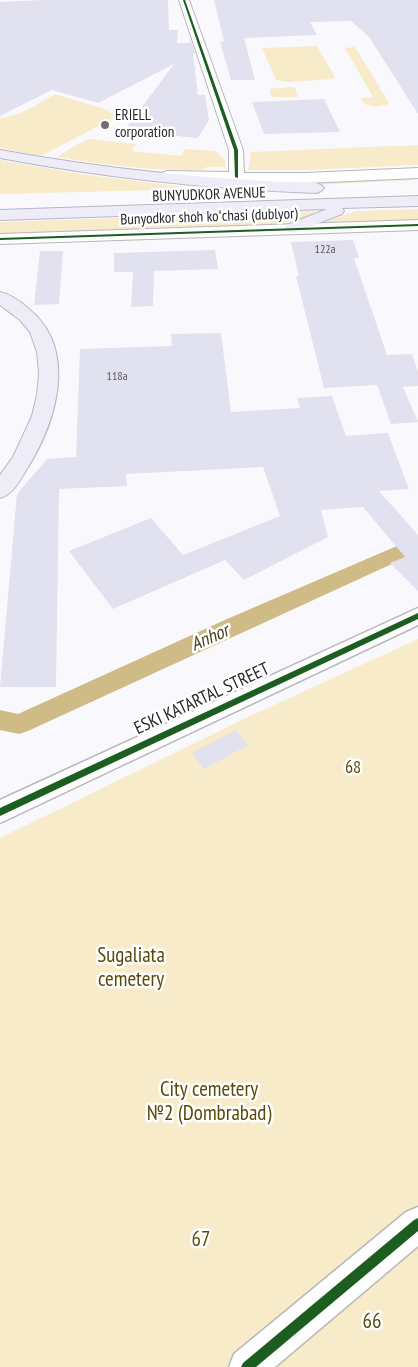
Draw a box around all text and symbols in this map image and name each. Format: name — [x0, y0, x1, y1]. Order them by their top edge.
place label: ERIELL corporation — [115, 107, 174, 142]
marker: ERIELL corporation — [99, 119, 111, 131]
street label: BUNYUDKOR AVENUE — [152, 184, 266, 206]
street label: Bunyodkor shoh koʻchasi (dublyor) — [120, 205, 298, 229]
house number: 122a — [315, 243, 335, 257]
house number: 118a — [107, 370, 127, 384]
water label: Anhor — [188, 620, 232, 656]
street label: ESKI KATARTAL STREET — [131, 658, 273, 740]
park label: 68 — [345, 757, 361, 779]
park label: Sugaliata cemetery — [97, 943, 165, 993]
park label: City cemetery №2 (Dombrabad) — [147, 1077, 271, 1127]
park label: 67 — [192, 1227, 210, 1253]
park label: 66 — [363, 1309, 381, 1335]

